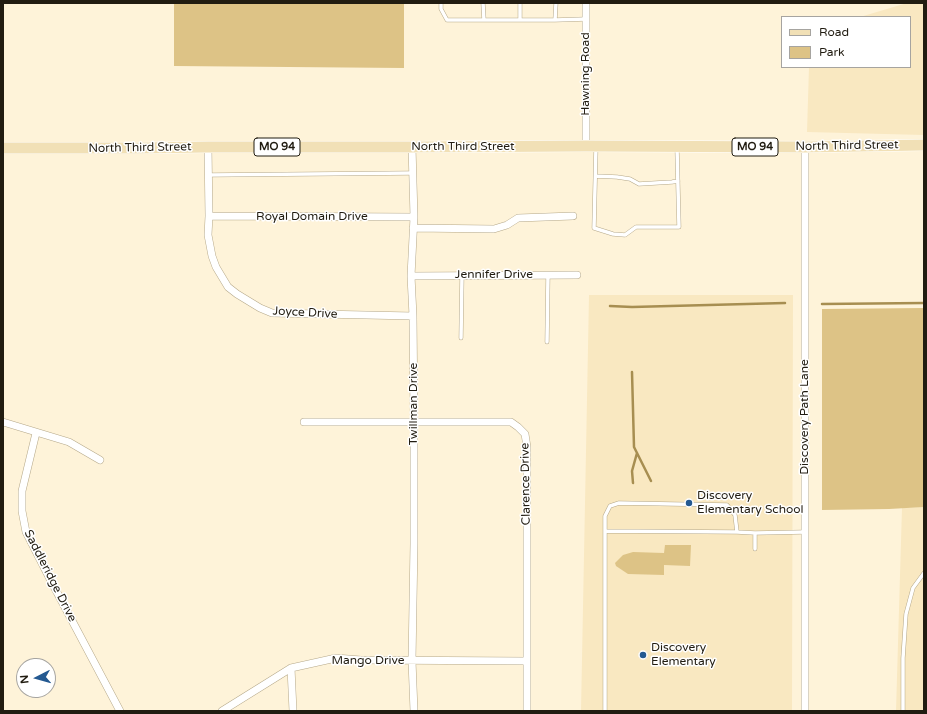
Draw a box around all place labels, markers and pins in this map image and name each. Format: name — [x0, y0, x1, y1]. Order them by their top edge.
place label: Discovery Elementary School — [697, 489, 804, 517]
marker: Discovery Elementary School — [684, 498, 694, 508]
place label: Discovery Elementary — [651, 641, 716, 669]
marker: Discovery Elementary — [638, 650, 648, 660]

